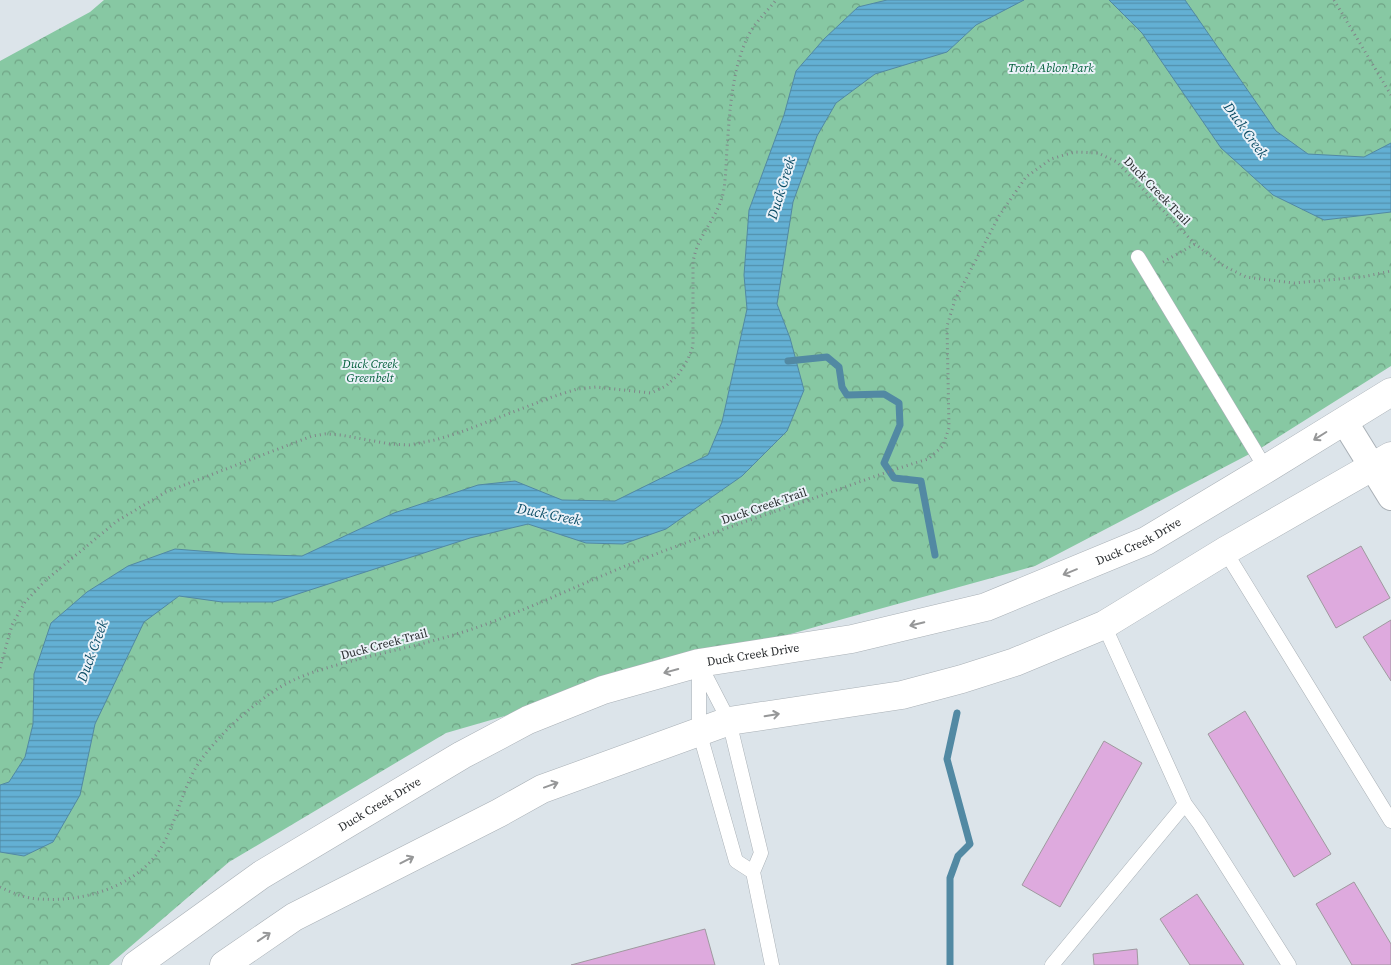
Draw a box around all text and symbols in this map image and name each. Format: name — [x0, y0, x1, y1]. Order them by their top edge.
park label: Troth Ablon Park — [1008, 60, 1094, 76]
water label: Duck Creek — [1218, 97, 1273, 162]
street label: Duck Creek Trail — [1120, 153, 1194, 229]
water label: Duck Creek — [762, 154, 800, 223]
park label: Duck Creek Greenbelt — [341, 356, 398, 386]
one-way arrow — [1313, 431, 1327, 441]
street label: Duck Creek Trail — [719, 484, 809, 528]
water label: Duck Creek — [514, 498, 583, 530]
street label: Duck Creek Drive — [1093, 514, 1184, 569]
one-way arrow — [1063, 568, 1078, 577]
water label: Duck Creek — [71, 617, 113, 686]
one-way arrow — [909, 620, 925, 629]
street label: Duck Creek Trail — [339, 625, 430, 663]
street label: Duck Creek Drive — [706, 639, 800, 670]
one-way arrow — [664, 666, 680, 676]
one-way arrow — [764, 709, 780, 719]
street label: Duck Creek Drive — [335, 773, 424, 835]
one-way arrow — [543, 780, 558, 789]
one-way arrow — [399, 855, 414, 864]
one-way arrow — [257, 932, 271, 942]

